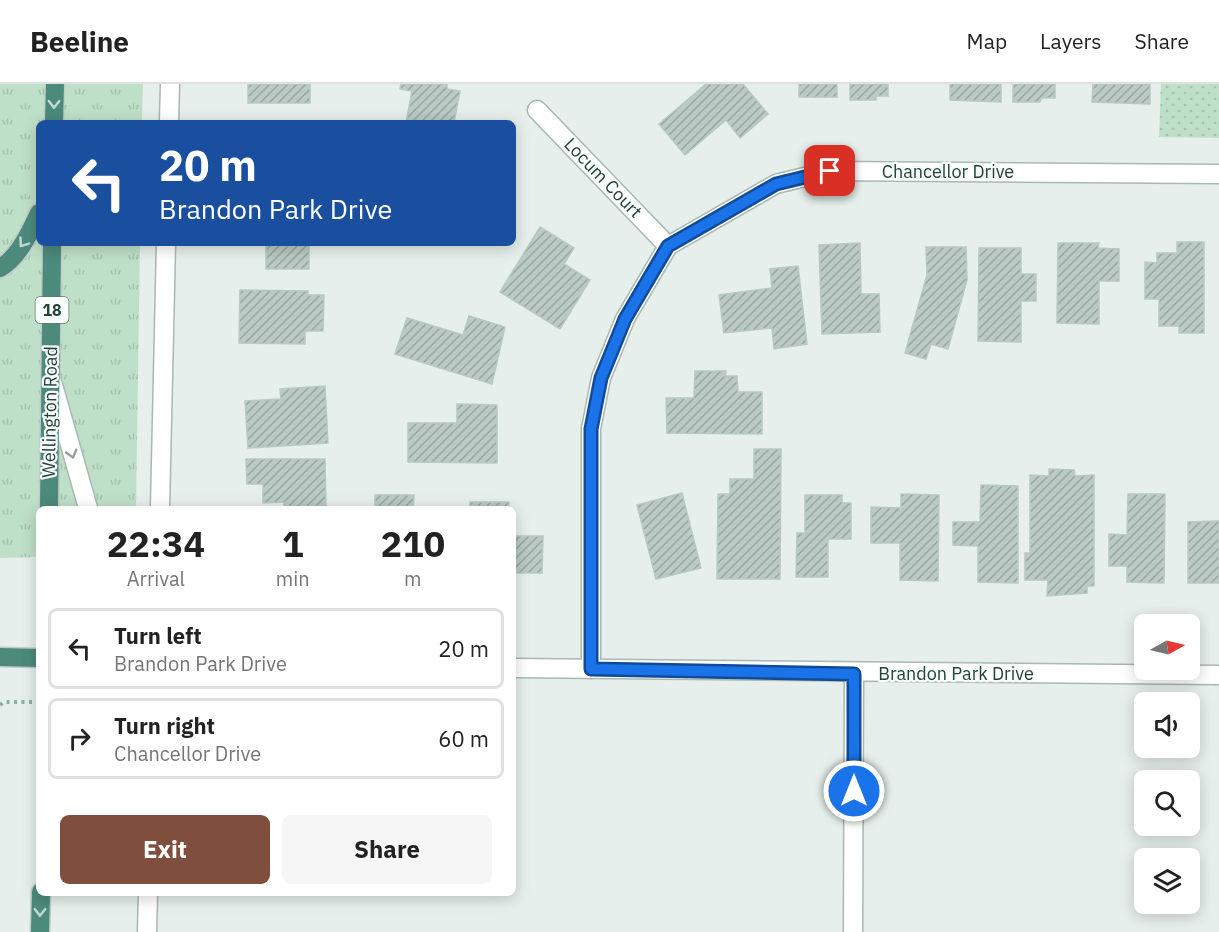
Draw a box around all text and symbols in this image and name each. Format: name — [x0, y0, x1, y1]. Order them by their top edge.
text: Beeline — [30, 23, 129, 60]
text: Map — [967, 27, 1007, 55]
text: Layers — [1040, 27, 1102, 55]
text: Share — [1135, 27, 1189, 55]
one-way arrow — [48, 99, 61, 108]
street label: Locum Court — [559, 133, 647, 223]
text: 20 m — [159, 138, 257, 193]
icon: left — [60, 144, 138, 222]
pin — [804, 145, 855, 196]
icon: arrive — [813, 154, 846, 187]
street label: Chancellor Drive — [882, 160, 1014, 183]
text: Brandon Park Drive — [159, 191, 392, 226]
one-way arrow — [19, 236, 30, 247]
road number: 18 — [36, 297, 68, 323]
street label: Wellington Road — [37, 346, 62, 478]
one-way arrow — [65, 449, 78, 459]
text: 22:34 — [107, 520, 205, 567]
text: 1 — [282, 520, 304, 567]
text: 210 — [380, 520, 445, 567]
text: Arrival — [127, 565, 185, 592]
text: min — [276, 565, 310, 592]
text: m — [404, 565, 422, 592]
north arrow — [1134, 614, 1200, 680]
map controls — [1134, 614, 1200, 914]
text: Turn left — [114, 621, 202, 650]
icon: left — [63, 632, 96, 665]
text: 20 m — [438, 634, 489, 663]
text: Brandon Park Drive — [114, 650, 287, 677]
street label: Brandon Park Drive — [878, 662, 1034, 685]
button: sound — [1134, 692, 1200, 758]
text: Turn right — [114, 711, 215, 740]
icon: right — [63, 722, 96, 755]
text: 60 m — [438, 724, 489, 753]
text: Chancellor Drive — [114, 740, 261, 767]
position arrow — [822, 759, 886, 823]
button: search — [1134, 770, 1200, 836]
button: Exit — [60, 815, 270, 884]
button: Share — [282, 815, 492, 884]
button: layers — [1134, 848, 1200, 914]
one-way arrow — [34, 908, 47, 917]

